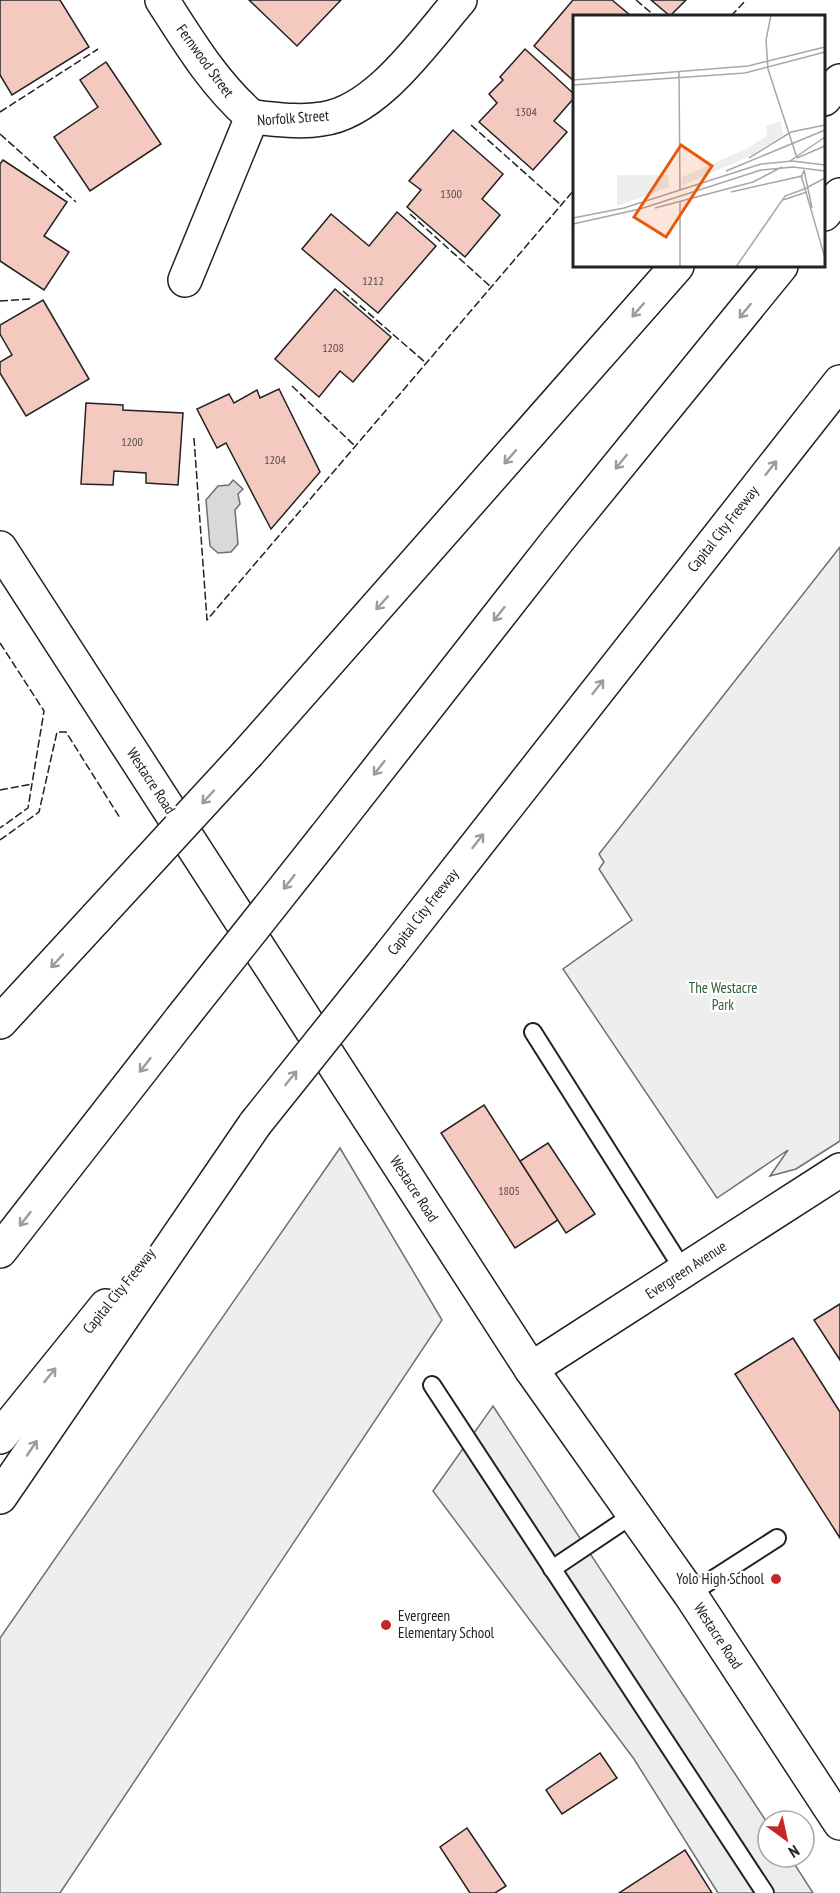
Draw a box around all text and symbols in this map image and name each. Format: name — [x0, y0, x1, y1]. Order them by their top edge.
inset map — [573, 15, 825, 267]
street label: Fernwood Street — [173, 21, 238, 101]
house number: 1304 — [515, 104, 537, 119]
street label: Norfolk Street — [256, 106, 330, 129]
house number: 1300 — [440, 186, 462, 201]
house number: 1212 — [362, 273, 384, 288]
one-way arrow — [631, 302, 645, 317]
one-way arrow — [738, 303, 751, 319]
house number: 1208 — [322, 340, 344, 355]
house number: 1200 — [121, 434, 143, 449]
one-way arrow — [503, 449, 517, 464]
house number: 1204 — [264, 452, 286, 467]
one-way arrow — [615, 454, 628, 470]
one-way arrow — [764, 461, 777, 477]
street label: Capital City Freeway — [683, 481, 763, 576]
one-way arrow — [375, 595, 388, 611]
one-way arrow — [493, 606, 506, 622]
one-way arrow — [591, 680, 604, 696]
street label: Westacre Road — [123, 744, 180, 818]
one-way arrow — [373, 759, 386, 775]
one-way arrow — [201, 789, 215, 804]
one-way arrow — [472, 833, 485, 849]
street label: Capital City Freeway — [383, 864, 463, 959]
one-way arrow — [283, 873, 296, 889]
one-way arrow — [50, 954, 64, 969]
park label: The Westacre Park — [688, 978, 758, 1014]
one-way arrow — [139, 1057, 152, 1073]
one-way arrow — [285, 1070, 298, 1086]
street label: Westacre Road — [386, 1152, 443, 1226]
house number: 1805 — [498, 1183, 520, 1198]
one-way arrow — [19, 1210, 32, 1226]
street label: Evergreen Avenue — [642, 1236, 730, 1303]
street label: Capital City Freeway — [78, 1244, 159, 1337]
one-way arrow — [43, 1367, 56, 1383]
one-way arrow — [27, 1440, 39, 1457]
place label: Yolo High School — [676, 1569, 764, 1588]
marker: Yolo High School — [769, 1572, 783, 1586]
street label: Westacre Road — [690, 1599, 747, 1673]
place label: Evergreen Elementary School — [398, 1606, 495, 1642]
marker: Evergreen Elementary School — [379, 1618, 393, 1632]
north arrow — [756, 1809, 816, 1869]
text: N — [785, 1841, 803, 1862]

